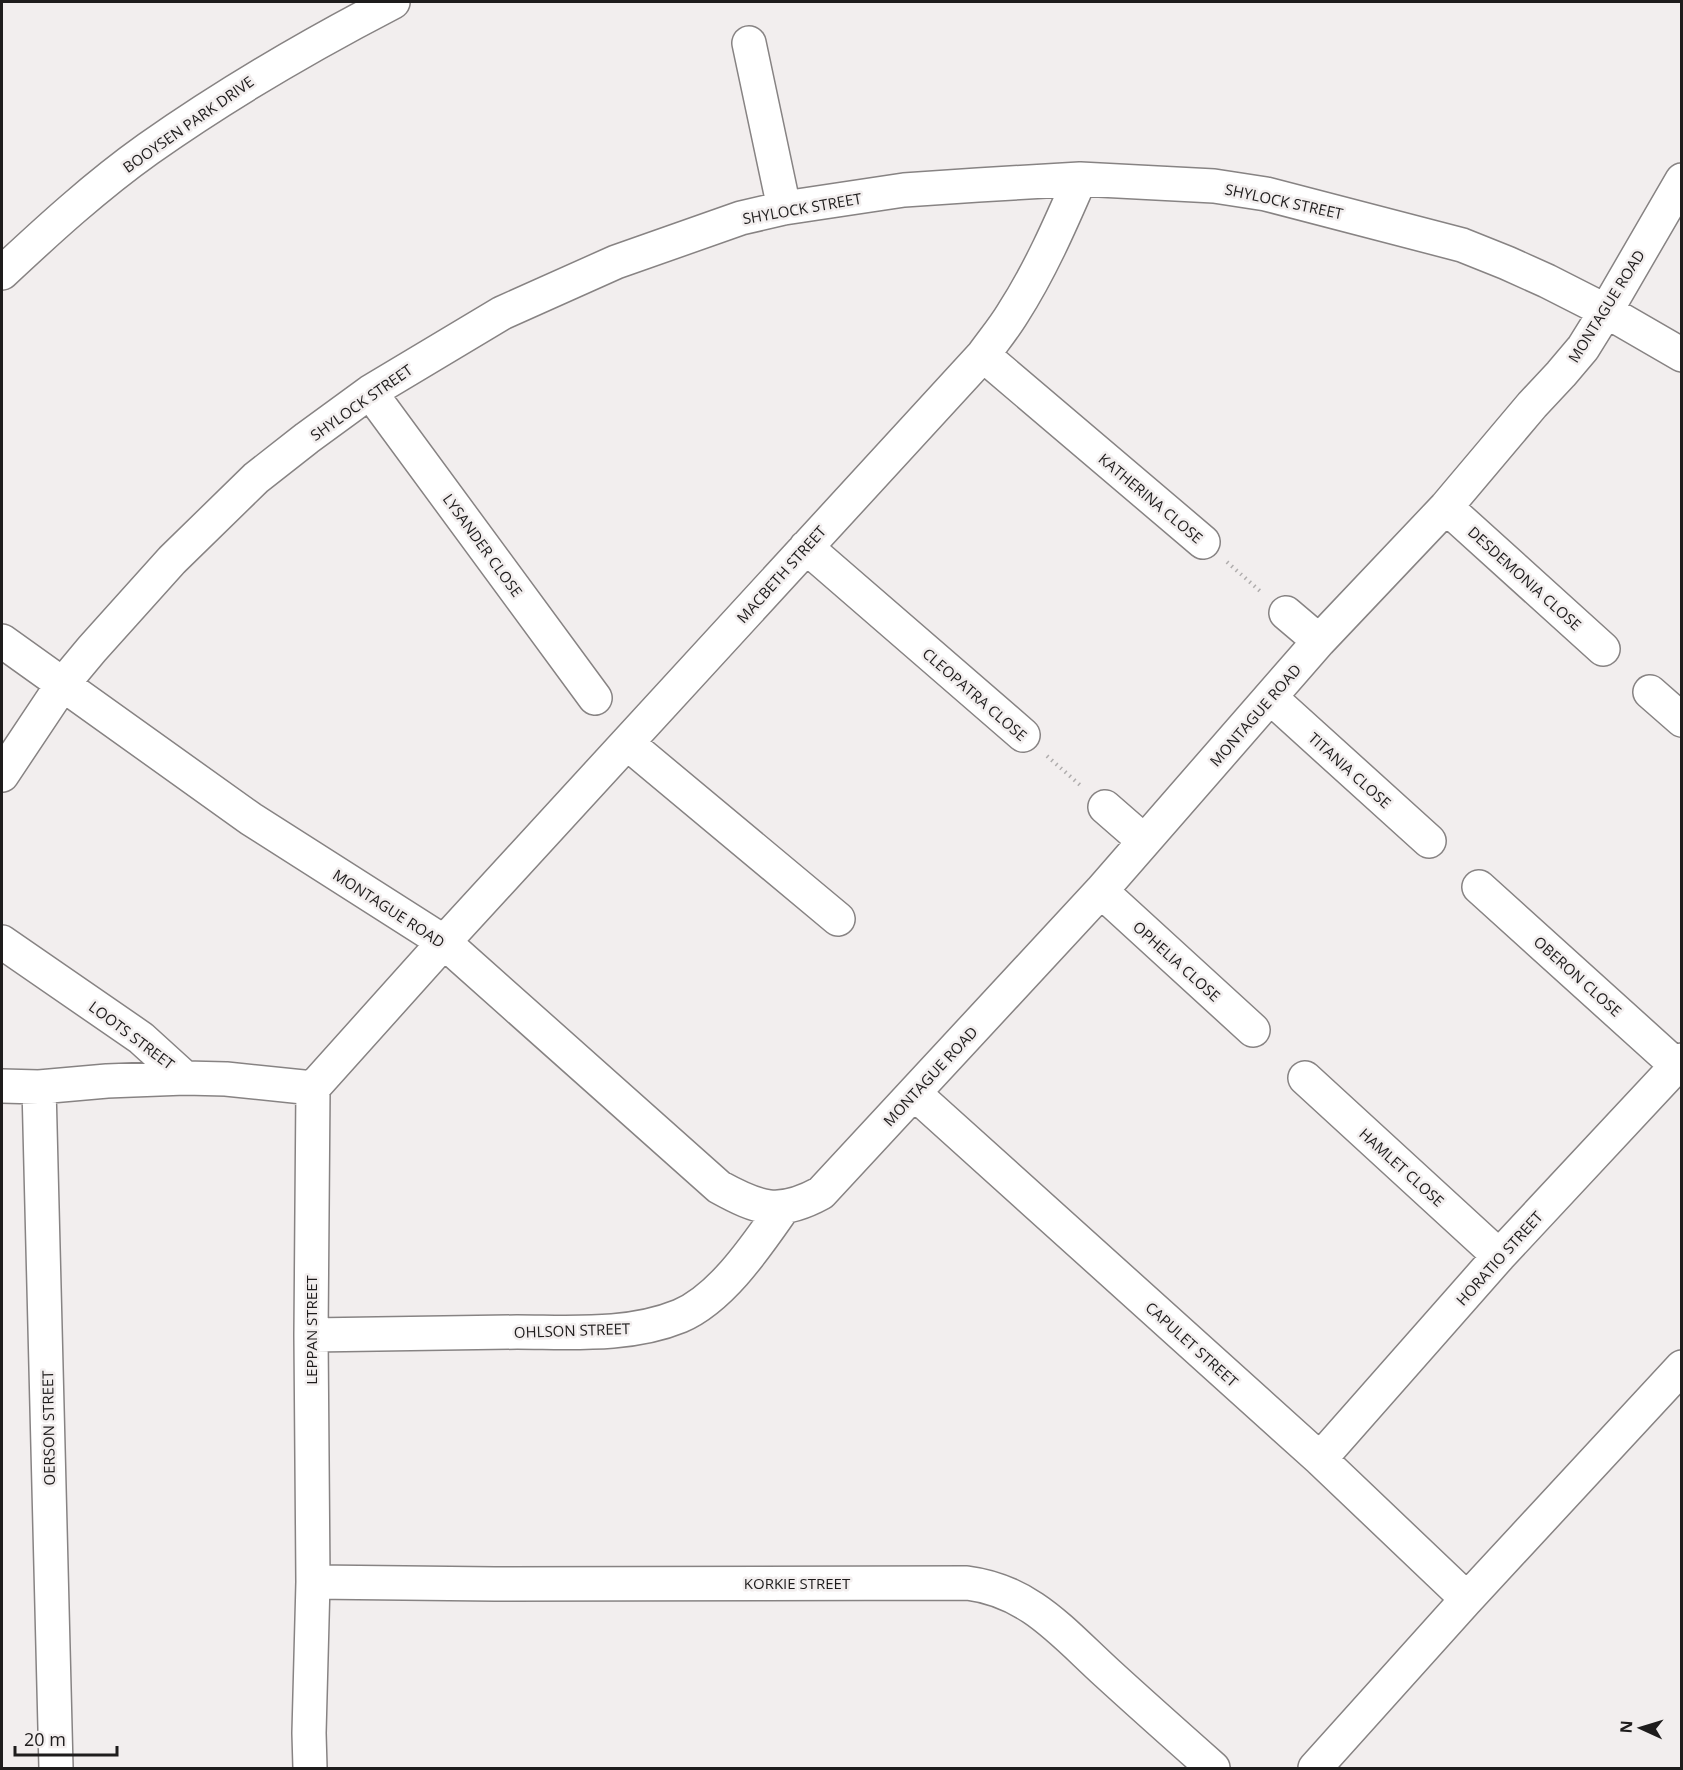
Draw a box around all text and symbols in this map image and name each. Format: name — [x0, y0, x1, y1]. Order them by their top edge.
street label: BOOYSEN PARK DRIVE — [119, 71, 257, 177]
street label: SHYLOCK STREET — [1223, 179, 1346, 223]
street label: SHYLOCK STREET — [741, 188, 864, 228]
street label: MONTAGUE ROAD — [1563, 246, 1649, 366]
street label: SHYLOCK STREET — [306, 359, 417, 445]
street label: KATHERINA CLOSE — [1095, 449, 1207, 547]
street label: LYSANDER CLOSE — [439, 489, 527, 601]
street label: MACBETH STREET — [732, 521, 831, 627]
street label: DESDEMONIA CLOSE — [1464, 522, 1586, 634]
street label: CLEOPATRA CLOSE — [919, 643, 1031, 745]
street label: MONTAGUE ROAD — [1205, 660, 1305, 770]
street label: TITANIA CLOSE — [1304, 728, 1396, 812]
street label: MONTAGUE ROAD — [329, 864, 449, 952]
street label: OPHELIA CLOSE — [1129, 916, 1225, 1006]
street label: OBERON CLOSE — [1530, 931, 1626, 1021]
street label: LOOTS STREET — [85, 996, 179, 1074]
street label: MONTAGUE ROAD — [879, 1022, 981, 1130]
street label: HAMLET CLOSE — [1355, 1123, 1449, 1211]
street label: HORATIO STREET — [1451, 1206, 1547, 1309]
street label: LEPPAN STREET — [301, 1274, 321, 1385]
street label: CAPULET STREET — [1142, 1297, 1243, 1391]
street label: OHLSON STREET — [514, 1318, 631, 1342]
street label: OERSON STREET — [37, 1370, 59, 1486]
street label: KORKIE STREET — [744, 1573, 851, 1593]
north arrow — [1611, 1698, 1671, 1758]
scale bar — [15, 1719, 117, 1757]
text: N — [1615, 1720, 1637, 1734]
text: 20 m — [24, 1727, 66, 1751]

